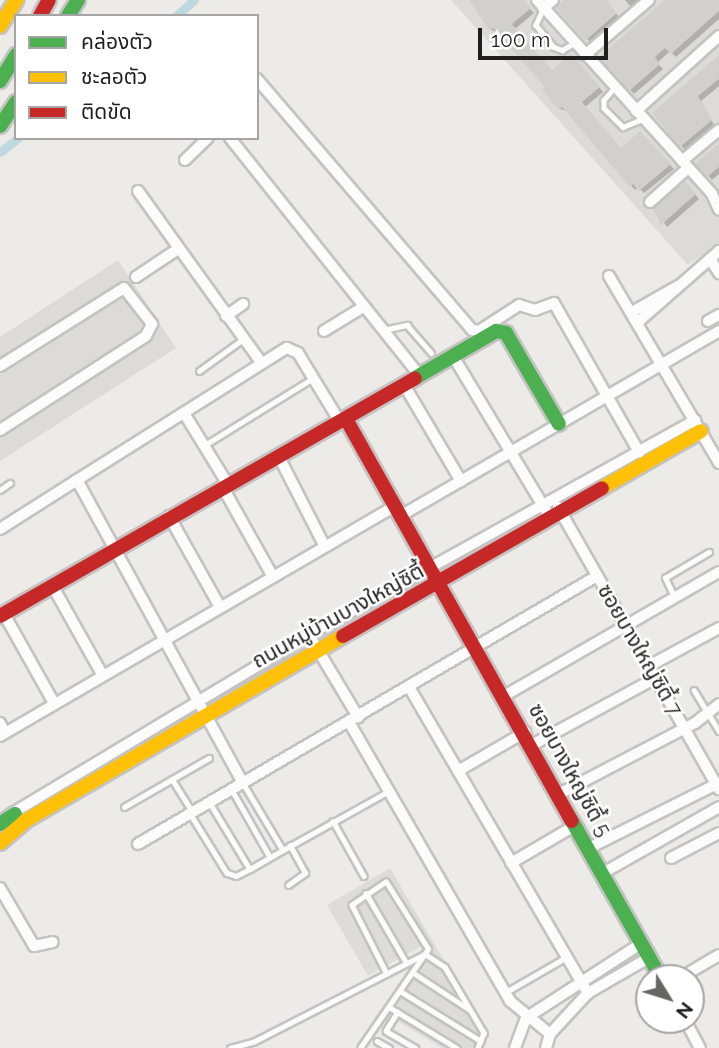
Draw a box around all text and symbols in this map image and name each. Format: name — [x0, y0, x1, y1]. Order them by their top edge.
legend — [14, 14, 259, 140]
scale bar — [481, 14, 610, 58]
text: 100 m — [491, 27, 550, 52]
text: คล่องตัว — [81, 29, 153, 54]
text: ชะลอตัว — [81, 64, 147, 89]
text: ติดขัด — [81, 99, 132, 124]
street label: ถนนหมู่บ้านบางใหญ่ซิตี้ — [248, 558, 428, 674]
street label: ซอยบางใหญ่ซิตี้ 7 — [592, 580, 688, 720]
street label: ซอยบางใหญ่ซิตี้ 5 — [523, 699, 617, 841]
north arrow — [635, 964, 705, 1034]
text: N — [672, 998, 698, 1023]

